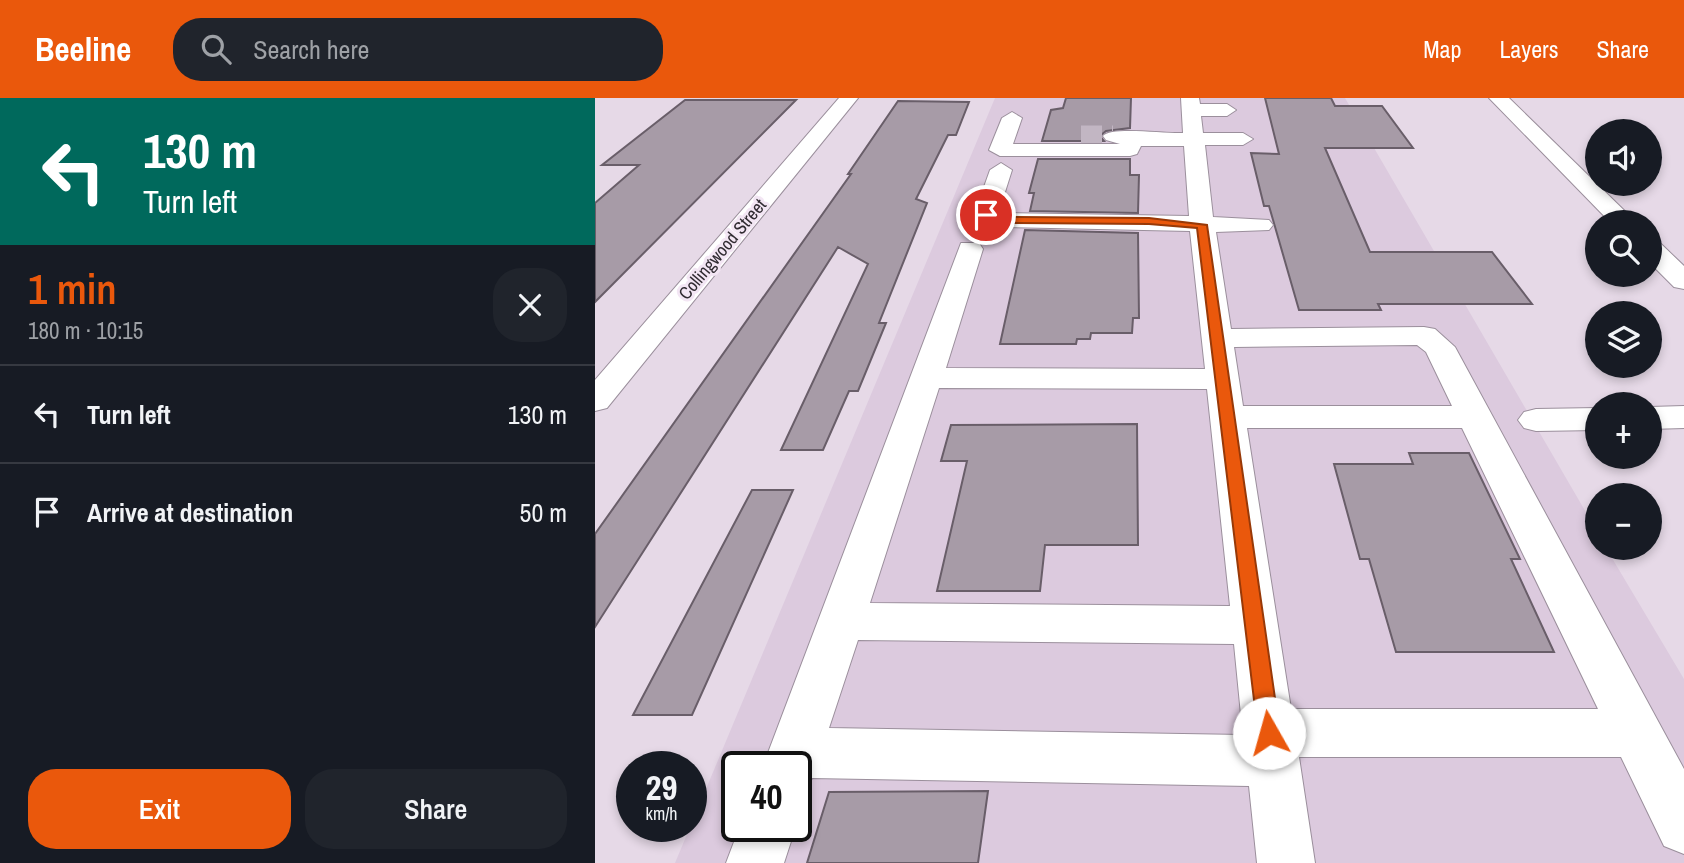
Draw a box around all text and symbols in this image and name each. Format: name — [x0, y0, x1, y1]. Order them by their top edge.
search box — [173, 18, 663, 81]
text: Beeline — [35, 27, 131, 71]
icon: search — [197, 30, 235, 68]
text: Search here — [253, 32, 369, 67]
text: Map — [1423, 33, 1461, 65]
text: Layers — [1499, 33, 1558, 65]
text: Share — [1596, 33, 1649, 65]
text: 130 m — [143, 117, 257, 183]
map controls — [1585, 119, 1662, 560]
button: sound — [1585, 119, 1662, 196]
icon: left — [28, 126, 119, 217]
text: Turn left — [143, 180, 237, 223]
pin — [956, 185, 1016, 245]
street label: Collingwood Street — [672, 193, 772, 305]
icon: arrive — [967, 196, 1005, 234]
button: search — [1585, 210, 1662, 287]
text: 1 min — [28, 261, 117, 317]
button: close — [493, 268, 567, 342]
button: layers — [1585, 301, 1662, 378]
text: 180 m · 10:15 — [28, 315, 143, 346]
button: + — [1585, 392, 1662, 469]
icon: left — [28, 395, 66, 433]
text: Turn left — [87, 397, 171, 432]
text: 130 m — [508, 397, 567, 432]
button: − — [1585, 483, 1662, 560]
icon: arrive — [28, 493, 66, 531]
text: Arrive at destination — [87, 495, 293, 530]
text: 50 m — [520, 495, 567, 530]
position arrow — [1232, 696, 1306, 770]
speed limit sign: 40 — [721, 751, 812, 842]
text: 29 — [646, 764, 677, 811]
button: Exit — [28, 769, 291, 849]
button: Share — [305, 769, 567, 849]
text: km/h — [646, 801, 678, 826]

